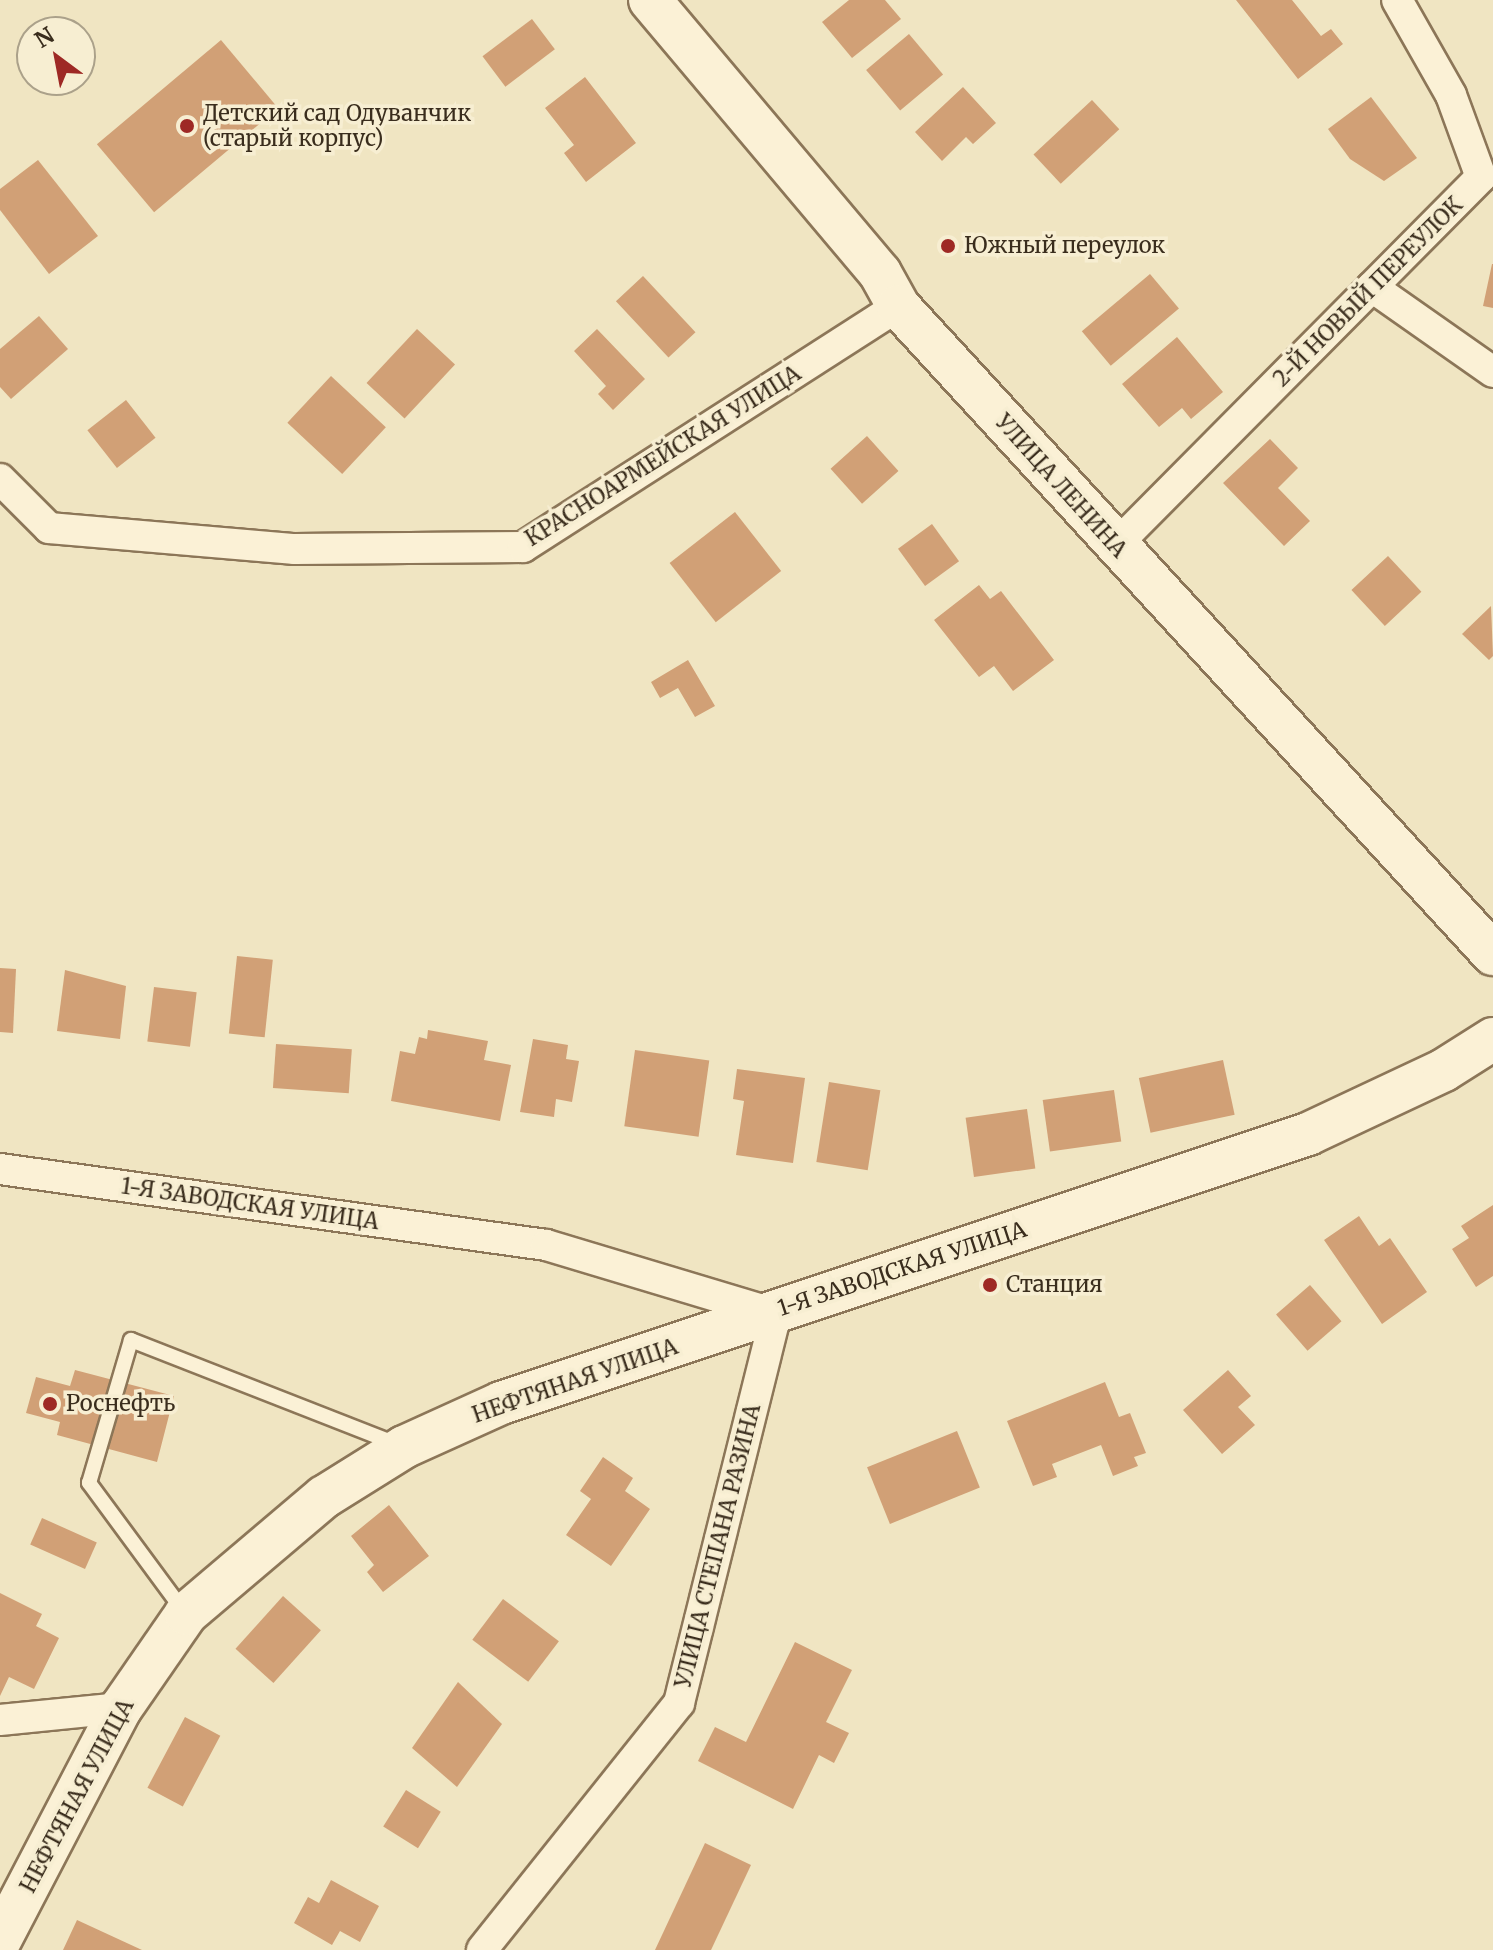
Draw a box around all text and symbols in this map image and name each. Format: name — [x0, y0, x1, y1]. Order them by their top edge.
north arrow — [16, 16, 96, 96]
text: N — [30, 21, 59, 54]
place label: Детский сад Одуванчик (старый корпус) — [203, 100, 471, 152]
marker: Детский сад Одуванчик (старый корпус) — [178, 117, 196, 135]
street label: 2-Й НОВЫЙ ПЕРЕУЛОК — [1268, 192, 1468, 392]
place label: Южный переулок — [964, 233, 1165, 259]
marker: Южный переулок — [939, 237, 957, 255]
street label: КРАСНОАРМЕЙСКАЯ УЛИЦА — [520, 360, 806, 552]
street label: УЛИЦА ЛЕНИНА — [990, 409, 1132, 563]
street label: 1-Я ЗАВОДСКАЯ УЛИЦА — [119, 1173, 381, 1235]
street label: 1-Я ЗАВОДСКАЯ УЛИЦА — [774, 1216, 1030, 1322]
place label: Станция — [1006, 1272, 1103, 1298]
marker: Станция — [981, 1276, 999, 1294]
street label: НЕФТЯНАЯ УЛИЦА — [469, 1333, 681, 1429]
place label: Роснефть — [66, 1391, 175, 1417]
marker: Роснефть — [41, 1395, 59, 1413]
street label: УЛИЦА СТЕПАНА РАЗИНА — [670, 1401, 766, 1691]
street label: НЕФТЯНАЯ УЛИЦА — [15, 1695, 139, 1897]

